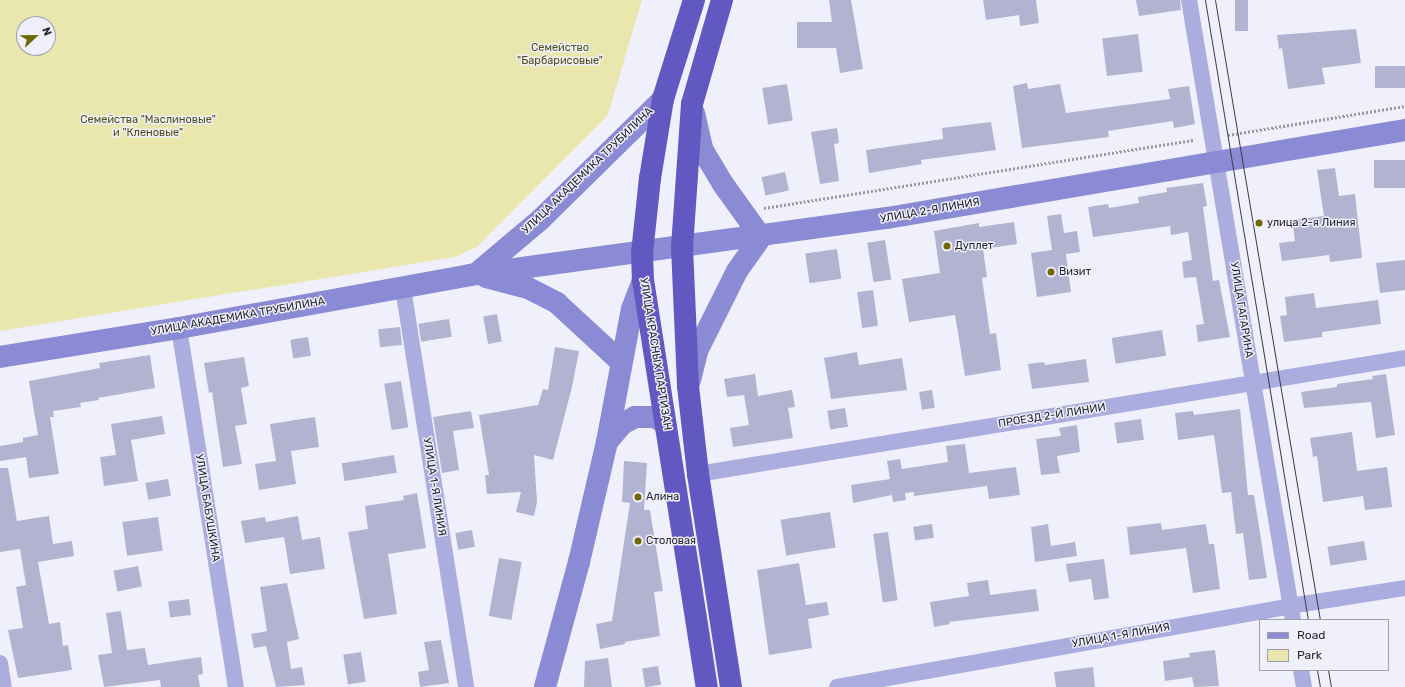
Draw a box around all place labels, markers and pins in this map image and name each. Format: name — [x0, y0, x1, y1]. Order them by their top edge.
place label: улица 2-я Линия — [1267, 216, 1355, 230]
marker: улица 2-я Линия — [1254, 218, 1264, 228]
place label: Дуплет — [955, 239, 993, 253]
marker: Дуплет — [942, 241, 952, 251]
place label: Визит — [1059, 265, 1091, 279]
marker: Визит — [1046, 267, 1056, 277]
place label: Алина — [646, 490, 679, 504]
marker: Алина — [633, 492, 643, 502]
place label: Столовая — [646, 534, 696, 548]
marker: Столовая — [633, 536, 643, 546]

